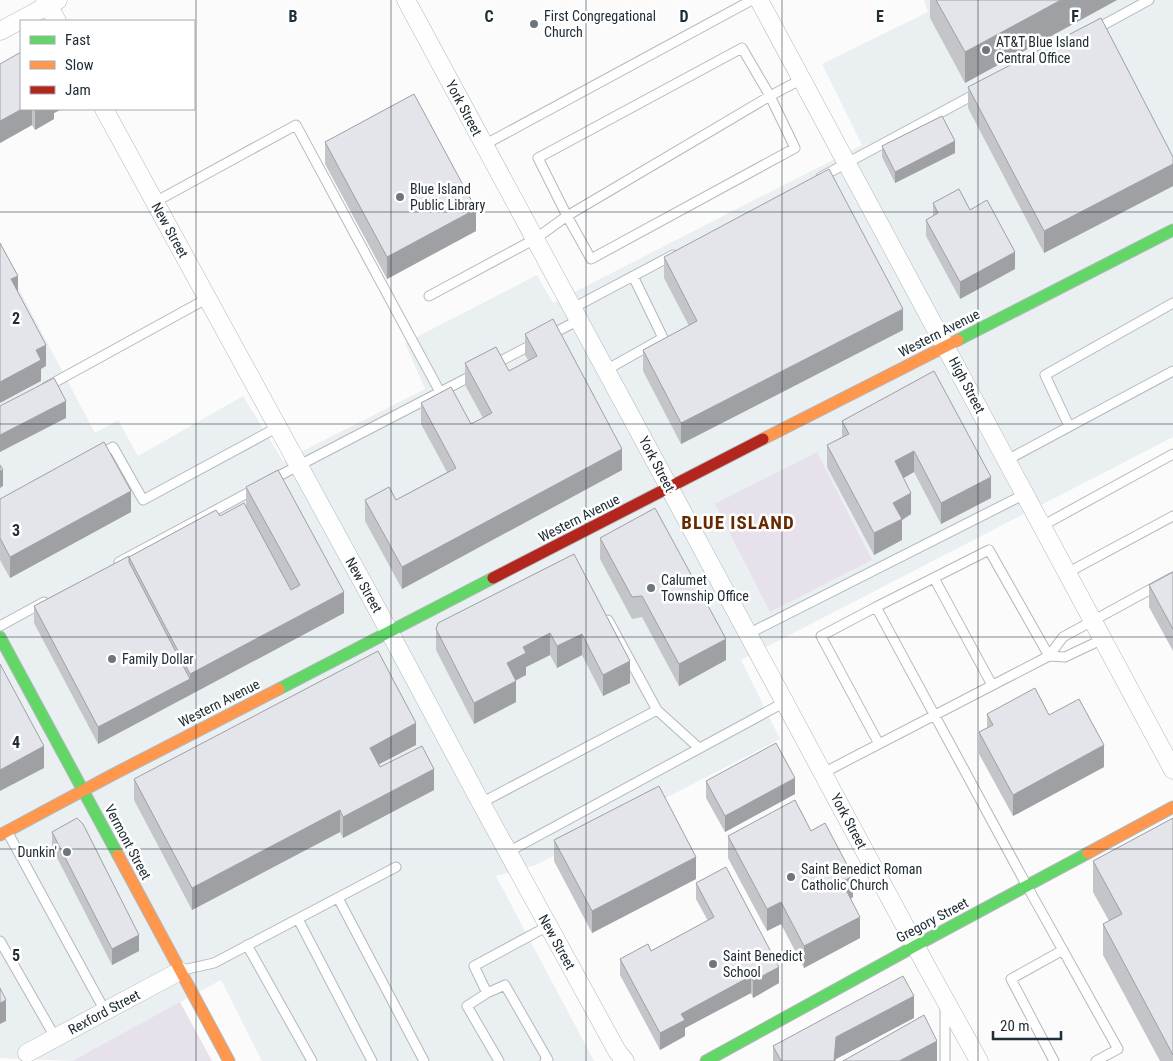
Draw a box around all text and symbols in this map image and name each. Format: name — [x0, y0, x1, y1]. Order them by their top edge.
text: B — [289, 7, 298, 26]
text: C — [484, 7, 494, 26]
text: D — [679, 7, 689, 26]
text: E — [876, 7, 884, 26]
text: F — [1071, 7, 1079, 26]
place label: First Congregational Church — [544, 8, 656, 40]
marker: First Congregational Church — [528, 18, 540, 30]
legend — [20, 20, 195, 110]
text: Fast — [65, 31, 90, 49]
place label: AT&T Blue Island Central Office — [996, 34, 1089, 66]
marker: AT&T Blue Island Central Office — [980, 44, 992, 56]
text: Slow — [65, 56, 94, 74]
street label: York Street — [443, 78, 485, 138]
text: Jam — [65, 81, 91, 99]
place label: Blue Island Public Library — [410, 181, 485, 213]
marker: Blue Island Public Library — [394, 191, 406, 203]
street label: New Street — [148, 200, 192, 260]
street label: Western Avenue — [896, 306, 983, 360]
text: 2 — [12, 309, 20, 328]
street label: High Street — [945, 354, 989, 416]
street label: York Street — [636, 434, 678, 494]
street label: Western Avenue — [536, 491, 623, 545]
district label: BLUE ISLAND — [681, 511, 795, 534]
text: 3 — [12, 521, 20, 540]
street label: New Street — [342, 555, 386, 615]
place label: Calumet Township Office — [661, 572, 749, 604]
marker: Calumet Township Office — [645, 582, 657, 594]
place label: Family Dollar — [122, 651, 194, 667]
marker: Family Dollar — [106, 653, 118, 665]
street label: Western Avenue — [176, 676, 263, 730]
text: 4 — [12, 733, 20, 752]
street label: York Street — [828, 791, 870, 851]
street label: Vermont Street — [101, 802, 155, 882]
place label: Dunkin' — [17, 844, 57, 860]
marker: Dunkin' — [61, 846, 73, 858]
place label: Saint Benedict Roman Catholic Church — [801, 861, 922, 893]
marker: Saint Benedict Roman Catholic Church — [785, 871, 797, 883]
street label: Gregory Street — [893, 894, 971, 946]
street label: New Street — [535, 912, 579, 972]
text: 5 — [12, 946, 20, 965]
place label: Saint Benedict School — [723, 948, 803, 980]
marker: Saint Benedict School — [707, 958, 719, 970]
street label: Rexford Street — [65, 986, 143, 1038]
scale bar — [993, 1008, 1060, 1040]
text: 20 m — [1000, 1017, 1030, 1035]

